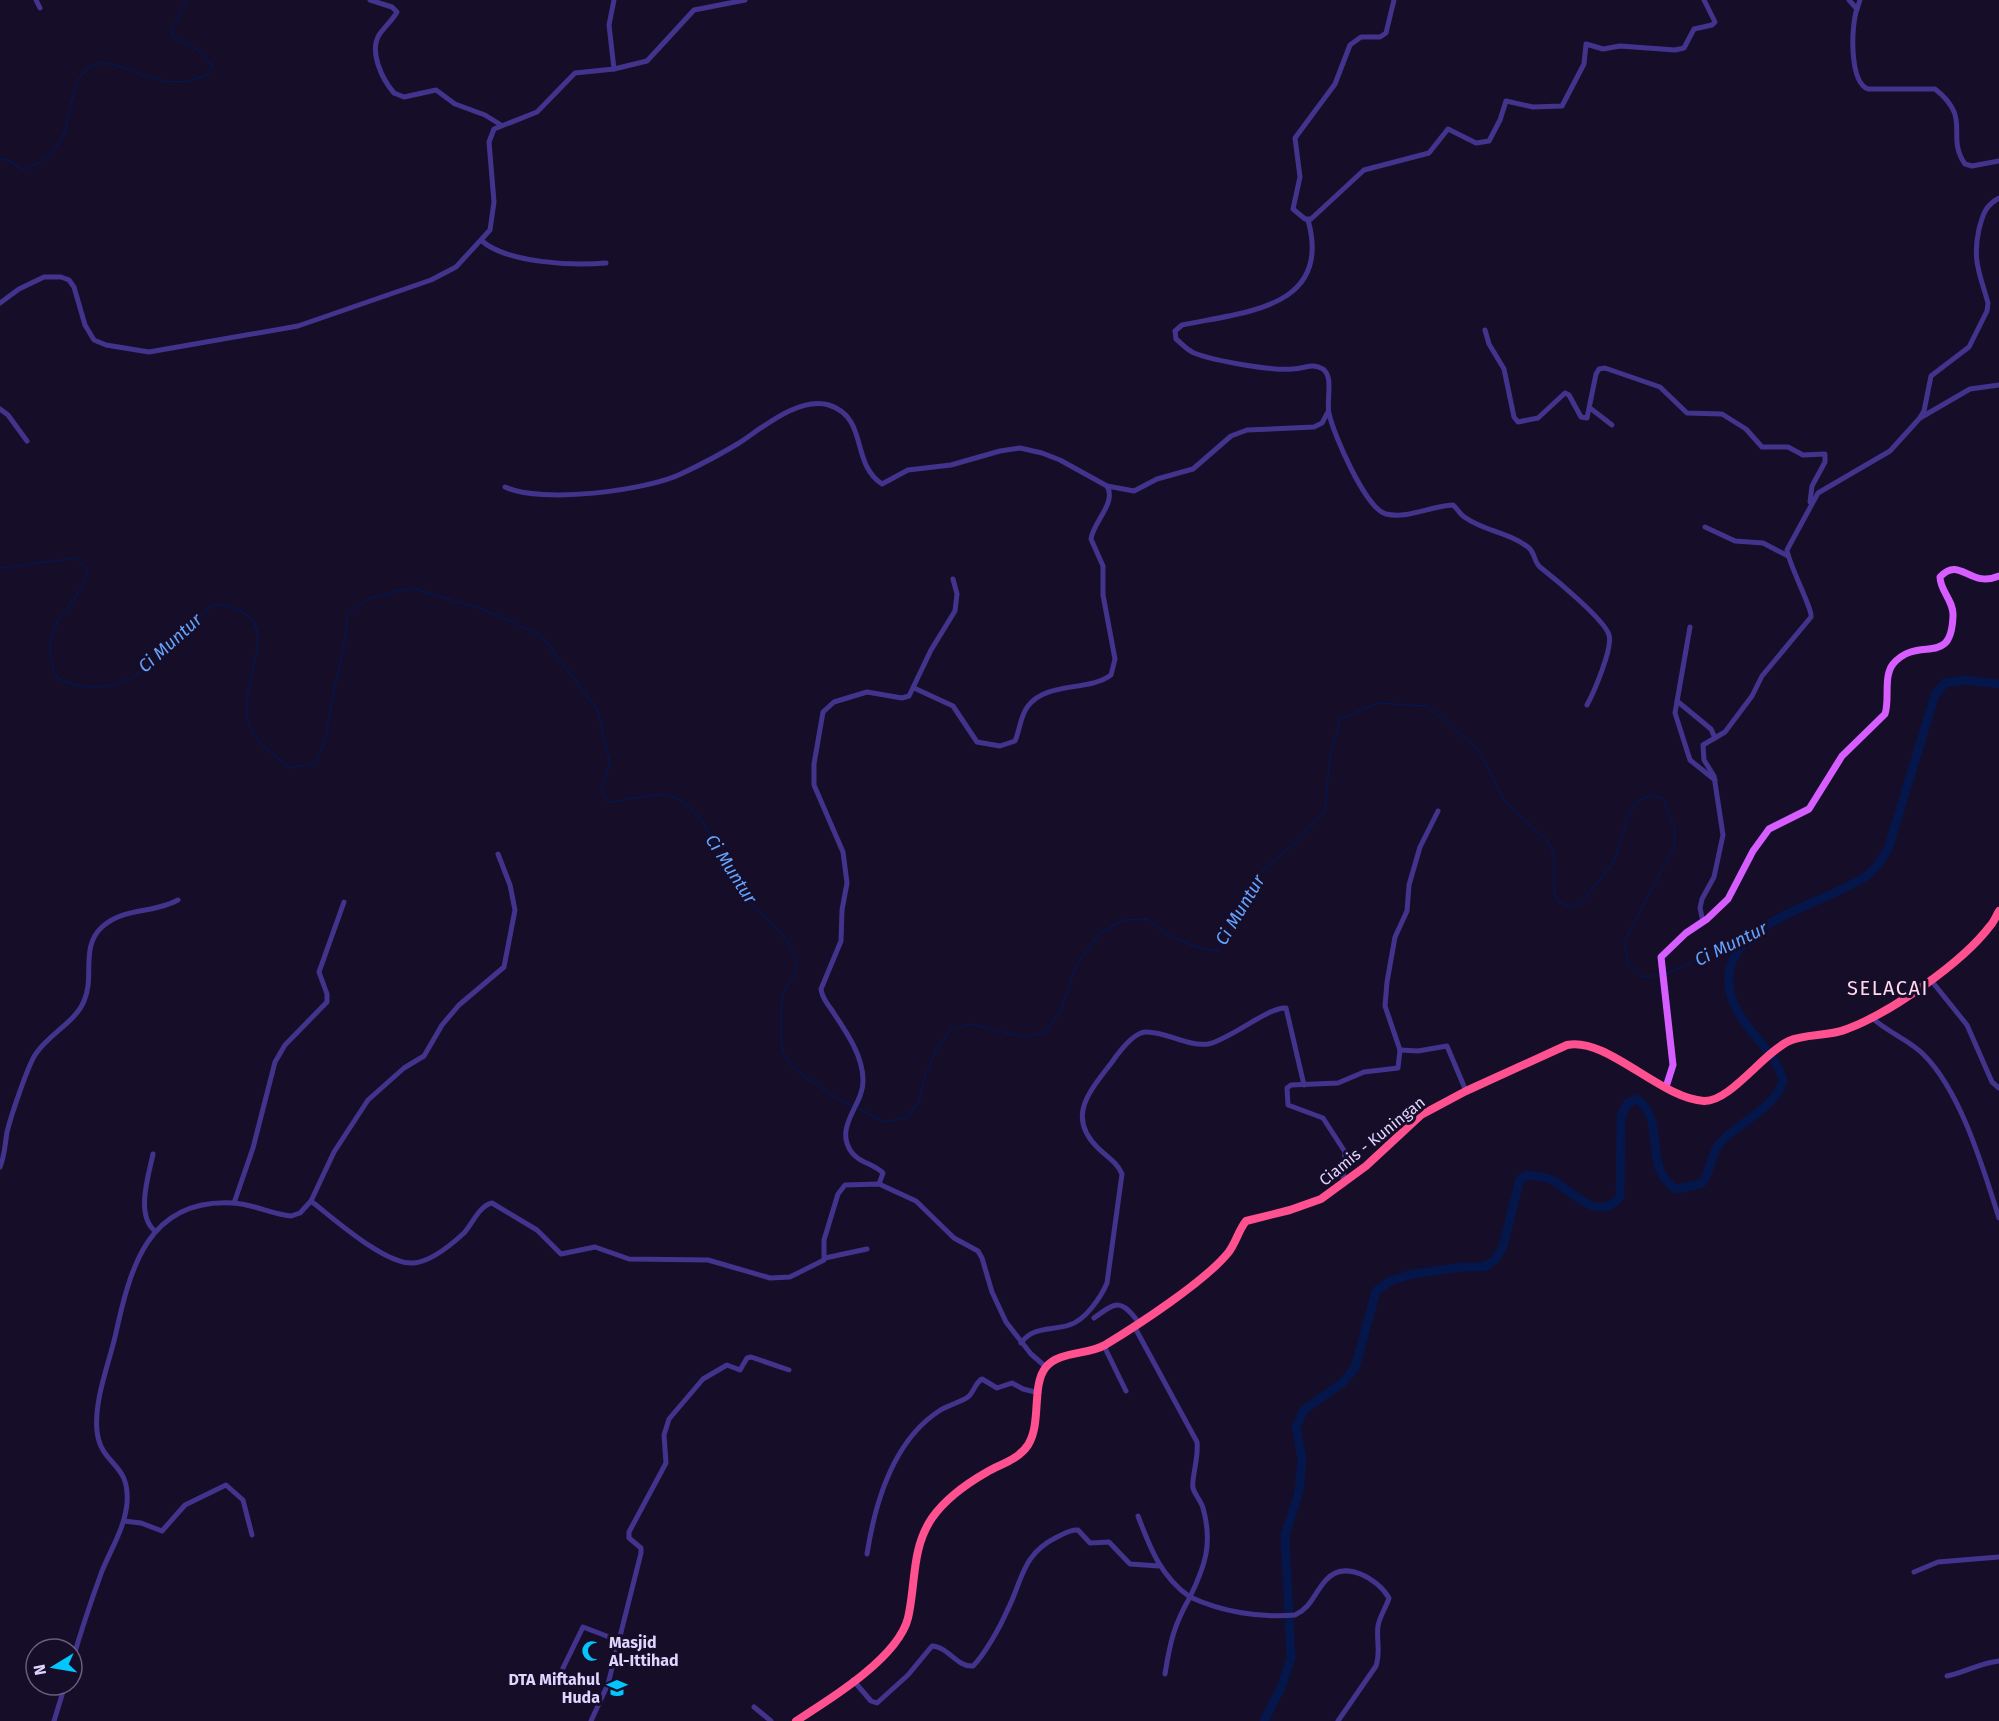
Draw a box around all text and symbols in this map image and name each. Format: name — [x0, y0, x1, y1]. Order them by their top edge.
water label: Ci Muntur — [134, 608, 207, 677]
water label: Ci Muntur — [701, 830, 762, 909]
water label: Ci Muntur — [1210, 870, 1270, 949]
water label: Ci Muntur — [1691, 917, 1772, 971]
district label: SELACAI — [1847, 976, 1929, 1000]
street label: Ciamis - Kuningan — [1315, 1092, 1429, 1190]
place label: Masjid Al-Ittihad — [608, 1633, 679, 1670]
north arrow — [24, 1637, 84, 1697]
mosque icon: Masjid Al-Ittihad — [580, 1639, 604, 1663]
text: N — [29, 1663, 50, 1677]
place label: DTA Miftahul Huda — [508, 1670, 600, 1707]
school or university icon: DTA Miftahul Huda — [605, 1676, 629, 1700]

